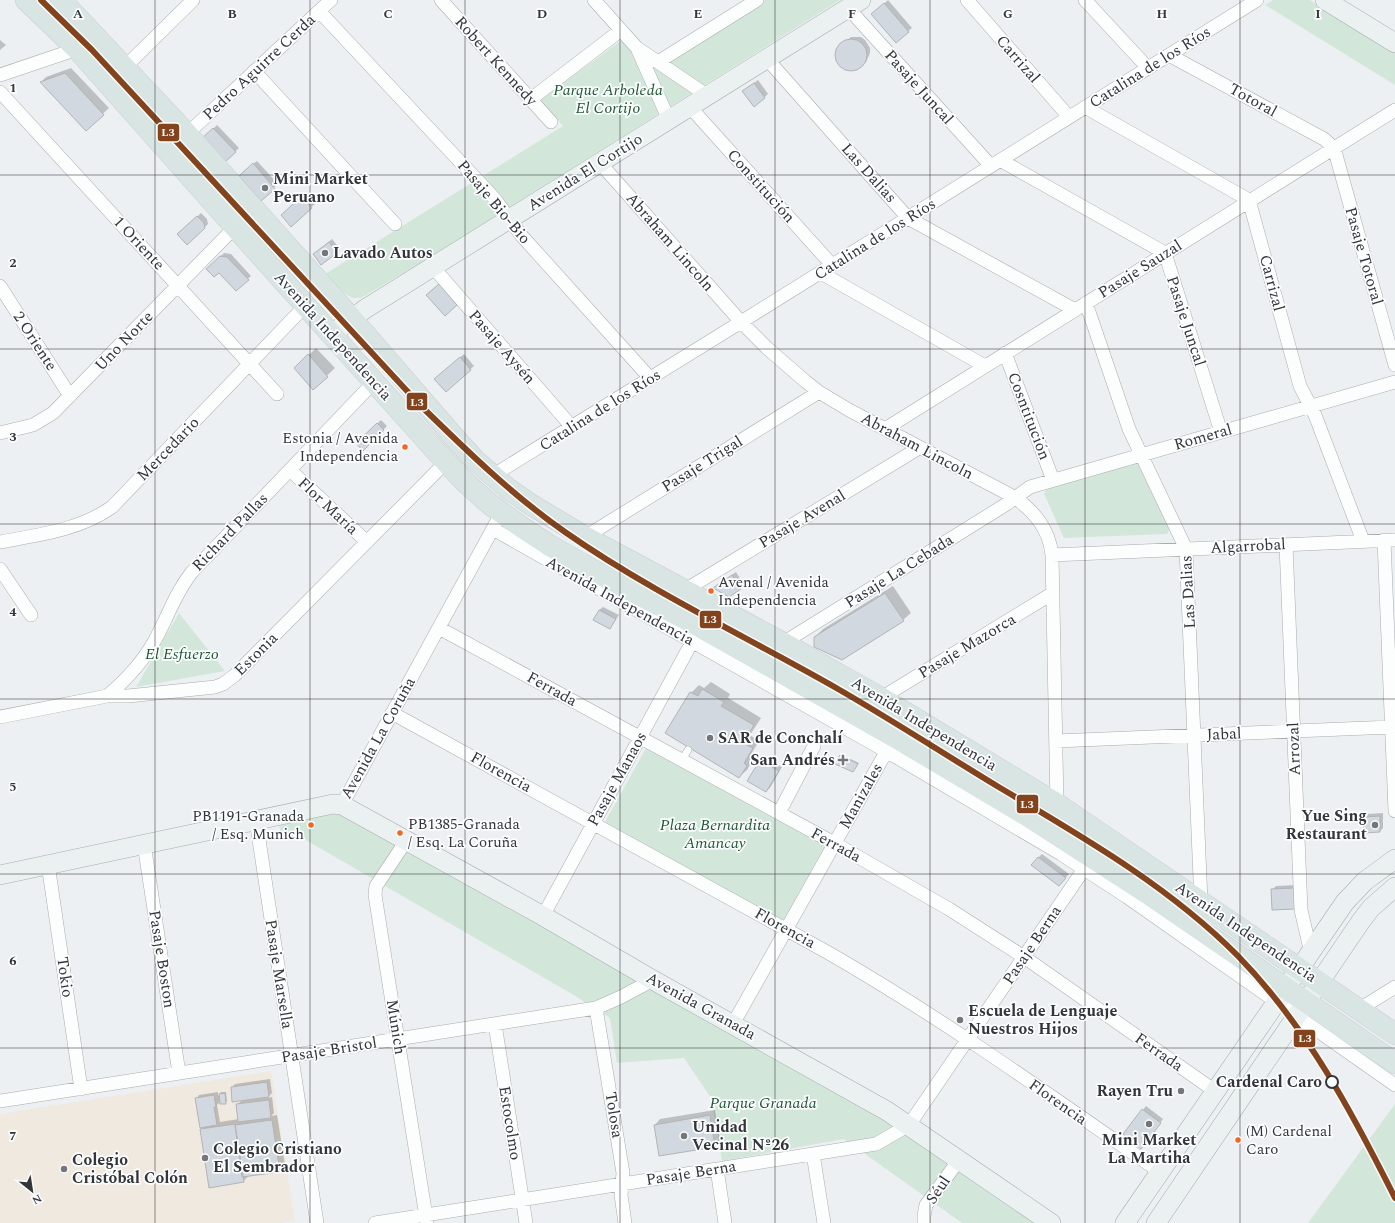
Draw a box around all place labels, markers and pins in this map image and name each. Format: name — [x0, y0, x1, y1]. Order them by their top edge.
place label: Mini Market Peruano — [273, 167, 368, 209]
marker: Mini Market Peruano — [260, 183, 270, 193]
place label: Lavado Autos — [333, 241, 433, 265]
marker: Lavado Autos — [320, 248, 330, 258]
place label: Estonia / Avenida Independencia — [282, 427, 399, 468]
marker: Estonia / Avenida Independencia — [400, 442, 410, 452]
place label: Avenal / Avenida Independencia — [718, 571, 830, 612]
marker: Avenal / Avenida Independencia — [706, 586, 716, 596]
place label: SAR de Conchalí — [718, 726, 843, 750]
marker: SAR de Conchalí — [705, 733, 715, 743]
place label: San Andrés — [750, 748, 835, 772]
marker: San Andrés — [838, 755, 848, 765]
place label: Yue Sing Restaurant — [1286, 804, 1367, 846]
place label: PB1191-Granada / Esq. Munich — [192, 805, 305, 846]
place label: PB1385-Granada / Esq. La Coruña — [408, 813, 520, 854]
marker: PB1191-Granada / Esq. Munich — [306, 820, 316, 830]
marker: Yue Sing Restaurant — [1370, 820, 1380, 830]
marker: PB1385-Granada / Esq. La Coruña — [395, 828, 405, 838]
place label: Escuela de Lenguaje Nuestros Hijos — [968, 999, 1118, 1041]
marker: Escuela de Lenguaje Nuestros Hijos — [955, 1015, 965, 1025]
place label: Cardenal Caro — [1216, 1070, 1322, 1094]
marker: Cardenal Caro — [1325, 1075, 1339, 1089]
place label: Rayen Tru — [1096, 1079, 1174, 1103]
marker: Rayen Tru — [1176, 1086, 1186, 1096]
place label: Unidad Vecinal Nº26 — [692, 1115, 789, 1157]
marker: Mini Market La Martiha — [1144, 1119, 1154, 1129]
place label: (M) Cardenal Caro — [1246, 1120, 1332, 1161]
place label: Mini Market La Martiha — [1102, 1128, 1196, 1170]
marker: Unidad Vecinal Nº26 — [679, 1131, 689, 1141]
marker: (M) Cardenal Caro — [1233, 1135, 1243, 1145]
place label: Colegio Cristiano El Sembrador — [213, 1137, 342, 1179]
place label: Colegio Cristóbal Colón — [72, 1148, 188, 1190]
marker: Colegio Cristiano El Sembrador — [200, 1153, 210, 1163]
marker: Colegio Cristóbal Colón — [59, 1164, 69, 1174]

